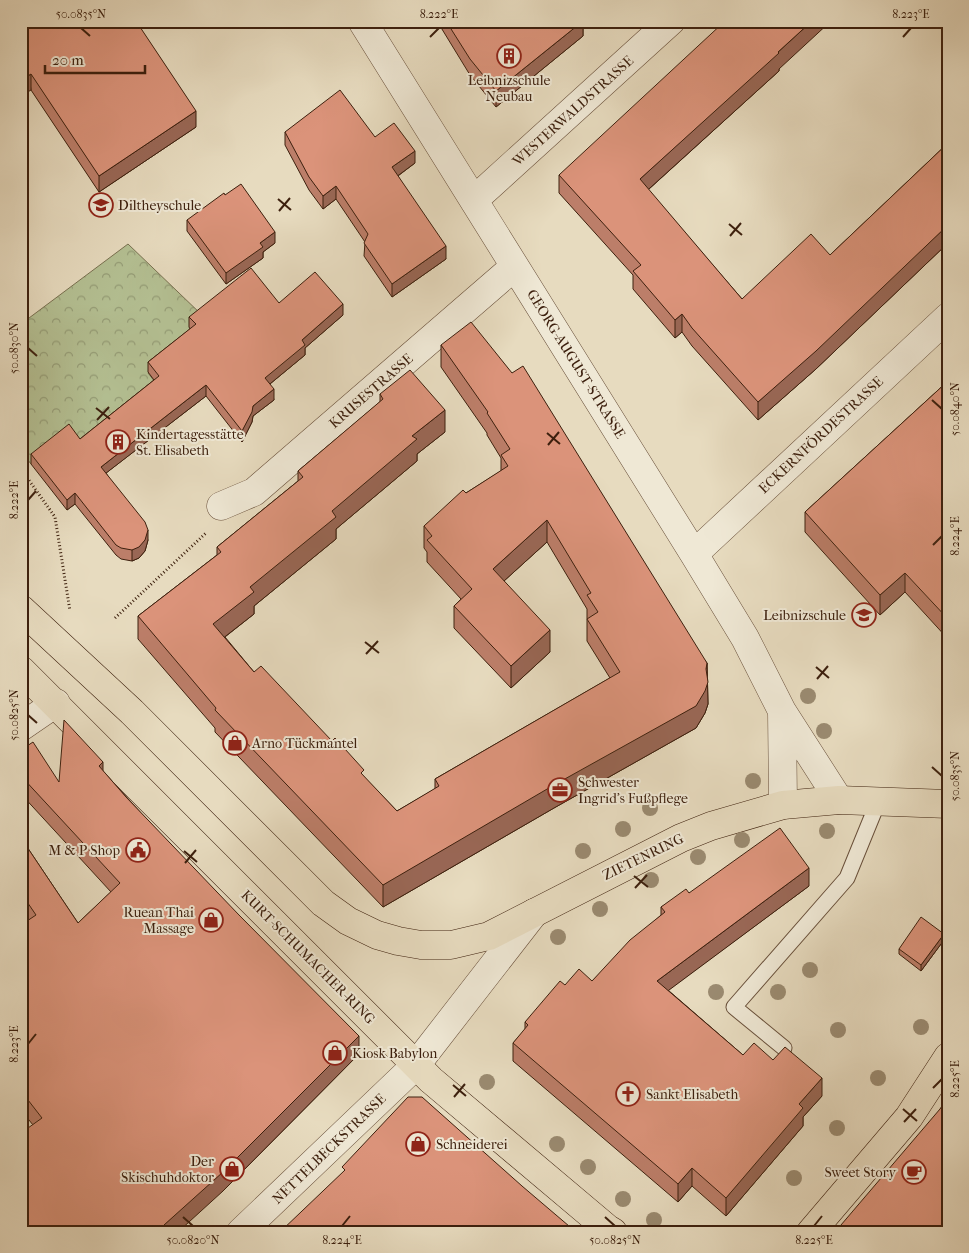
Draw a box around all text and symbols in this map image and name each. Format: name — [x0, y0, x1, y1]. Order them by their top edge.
text: 50.0835°N — [56, 7, 106, 21]
text: 8.222°E — [420, 7, 458, 21]
text: 8.223°E — [892, 7, 930, 21]
scale bar — [45, 42, 145, 74]
building icon: Leibnizschule Neubau — [496, 43, 522, 69]
text: 20 m — [52, 51, 84, 69]
street label: WESTERWALDSTRASSE — [508, 52, 637, 170]
place label: Leibnizschule Neubau — [468, 72, 550, 105]
school or university icon: Diltheyschule — [88, 192, 114, 218]
place label: Diltheyschule — [118, 197, 201, 214]
street label: GEORG-AUGUST-STRASSE — [523, 286, 629, 442]
text: 50.0830°N — [7, 322, 21, 374]
street label: KRUSESTRASSE — [326, 350, 417, 432]
street label: ECKERNFÖRDESTRASSE — [755, 372, 887, 497]
text: 50.0840°N — [948, 382, 962, 436]
place label: Kindertagesstätte St. Elisabeth — [136, 426, 244, 459]
building icon: Kindertagesstätte St. Elisabeth — [105, 429, 131, 455]
text: 8.222°E — [7, 481, 21, 519]
text: 8.224°E — [948, 516, 962, 556]
school or university icon: Leibnizschule — [851, 602, 877, 628]
place label: Leibnizschule — [763, 607, 846, 624]
text: 50.0825°N — [7, 689, 21, 741]
shop icon: Arno Tückmantel — [222, 730, 248, 756]
place label: Arno Tückmantel — [251, 735, 358, 752]
text: 50.0835°N — [948, 751, 962, 801]
place label: Schwester Ingrid's Fußpflege — [578, 774, 688, 807]
office icon: Schwester Ingrid's Fußpflege — [547, 777, 573, 803]
street label: ZIETENRING — [600, 830, 686, 884]
public building icon: M & P Shop — [125, 837, 151, 863]
place label: M & P Shop — [49, 842, 120, 859]
street label: KURT-SCHUMACHER-RING — [237, 886, 379, 1028]
place label: Ruean Thai Massage — [123, 904, 194, 937]
shop icon: Ruean Thai Massage — [198, 907, 224, 933]
text: 8.223°E — [7, 1025, 21, 1063]
shop icon: Kiosk Babylon — [322, 1040, 348, 1066]
place label: Kiosk Babylon — [352, 1045, 438, 1062]
text: 8.225°E — [948, 1060, 962, 1098]
church icon: Sankt Elisabeth — [615, 1081, 641, 1107]
place label: Sankt Elisabeth — [646, 1086, 738, 1103]
street label: NETTELBECKSTRASSE — [269, 1090, 390, 1208]
shop icon: Schneiderei — [405, 1131, 431, 1157]
place label: Schneiderei — [436, 1136, 508, 1153]
place label: Der Skischuhdoktor — [121, 1153, 214, 1186]
shop icon: Der Skischuhdoktor — [219, 1156, 245, 1182]
cafe icon: Sweet Story — [901, 1159, 927, 1185]
place label: Sweet Story — [824, 1164, 897, 1181]
text: 50.0820°N — [166, 1233, 220, 1247]
text: 8.224°E — [322, 1233, 362, 1247]
text: 50.0825°N — [589, 1233, 641, 1247]
text: 8.225°E — [795, 1233, 833, 1247]

